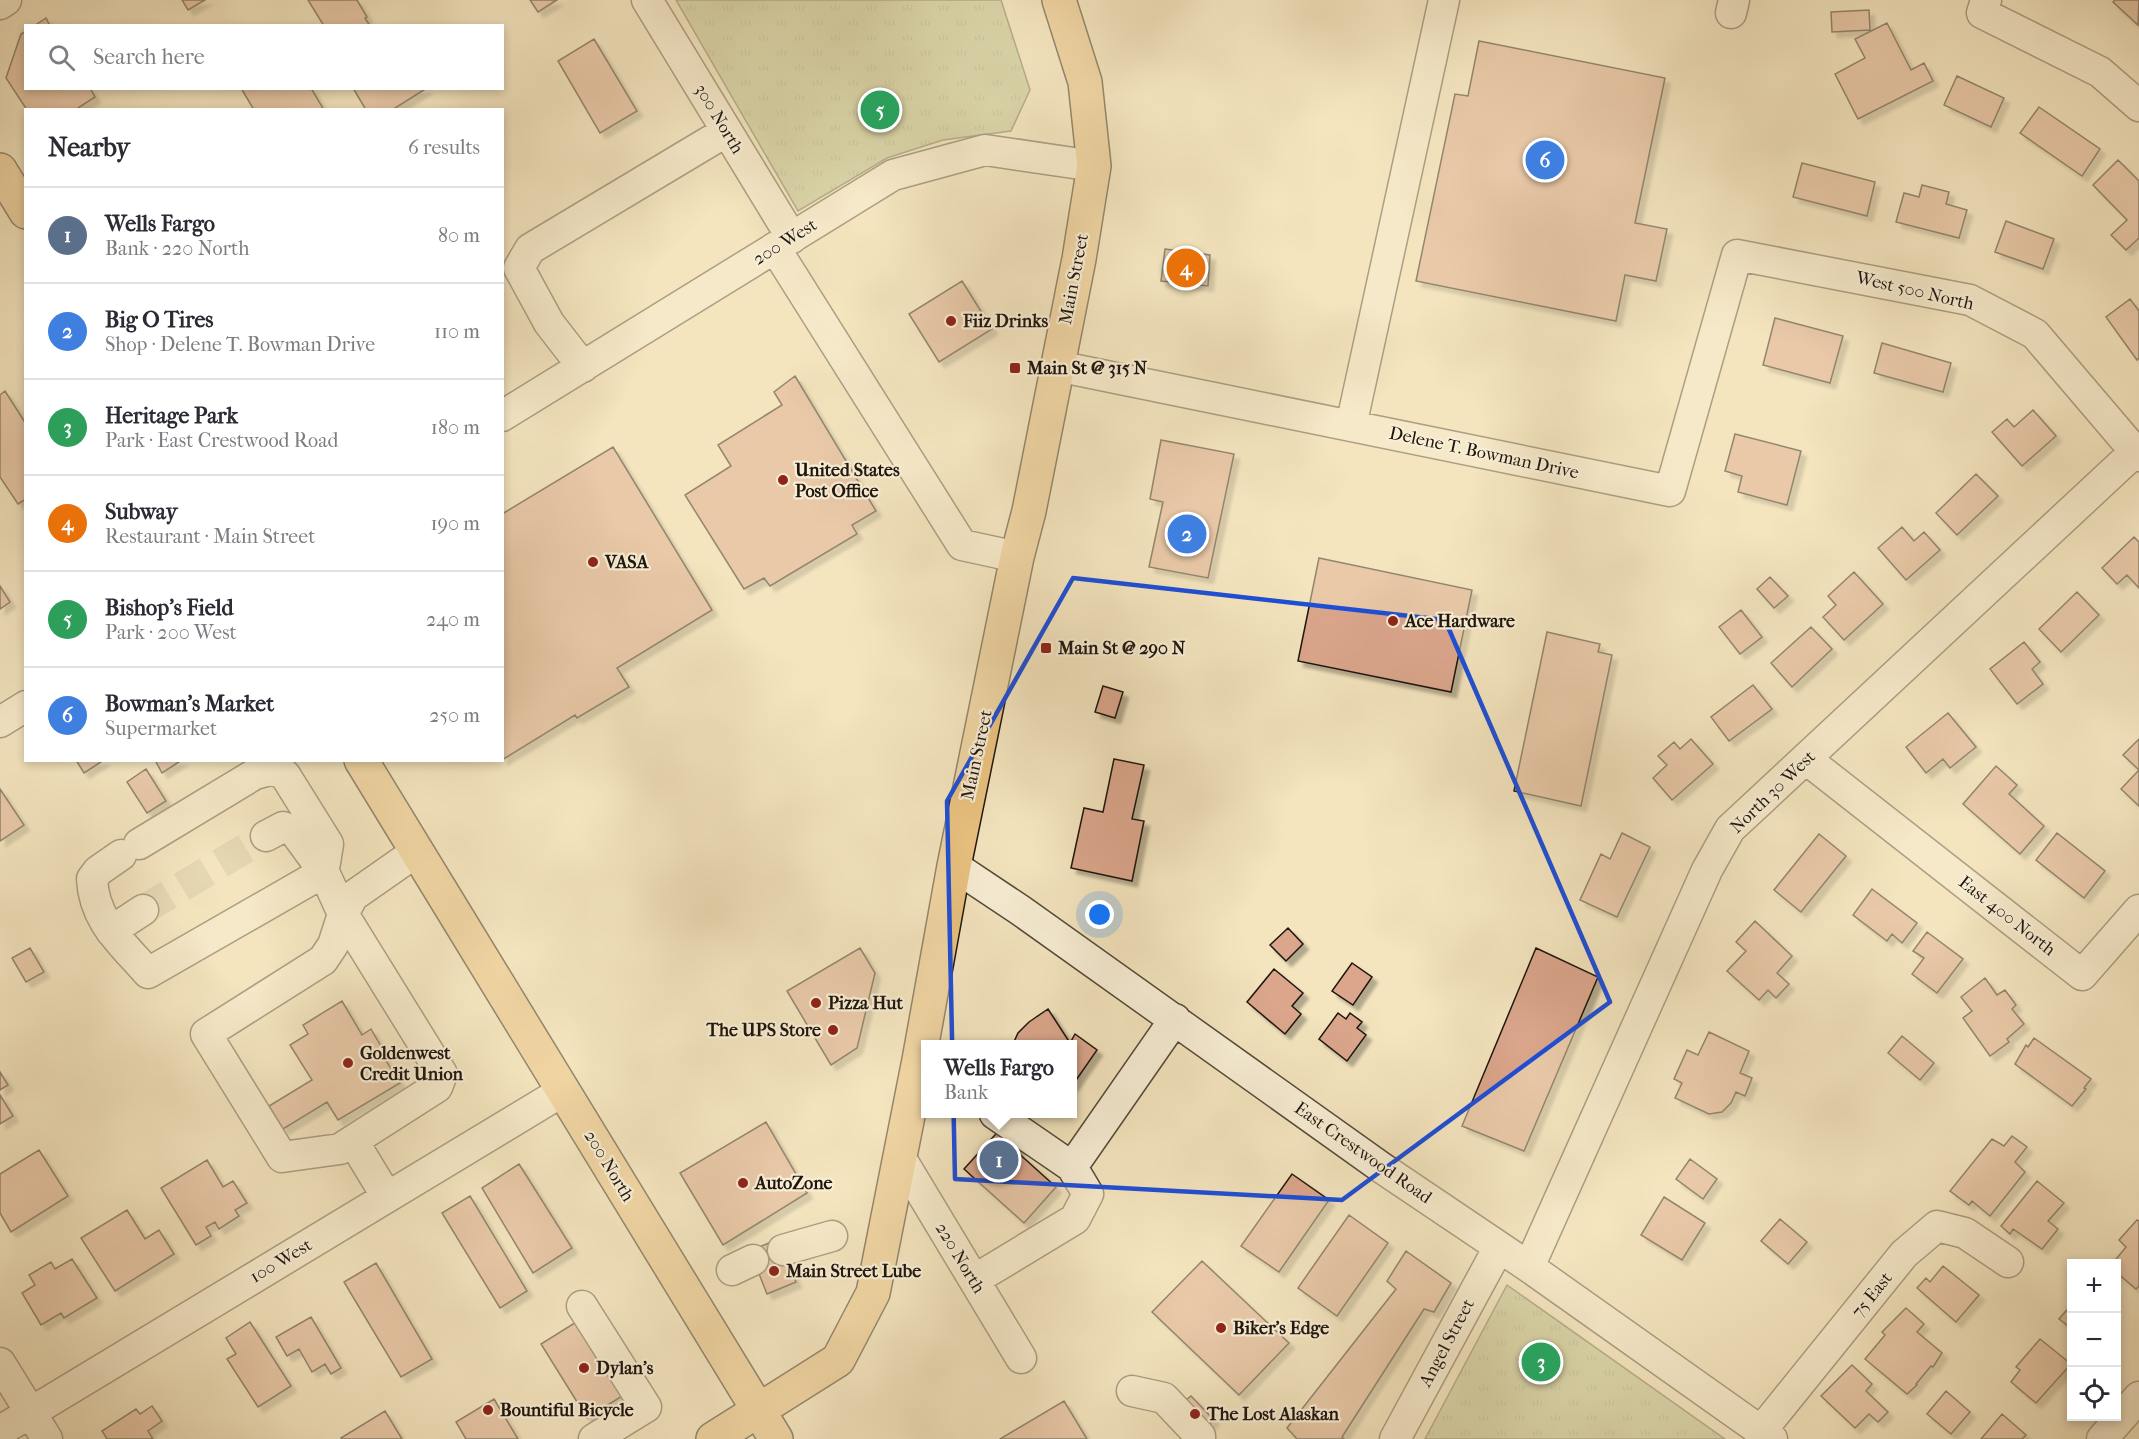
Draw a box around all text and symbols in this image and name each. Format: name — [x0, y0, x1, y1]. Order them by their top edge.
search box — [24, 24, 504, 90]
icon: search — [45, 41, 78, 74]
text: Search here — [93, 44, 205, 70]
street label: 300 North — [690, 80, 748, 158]
pin: 5 — [860, 88, 900, 132]
text: Nearby — [48, 132, 130, 163]
text: 6 results — [408, 136, 480, 159]
pin: 6 — [1526, 138, 1564, 182]
text: Wells Fargo — [105, 211, 215, 237]
street label: 200 West — [749, 214, 821, 270]
text: 1 — [64, 224, 71, 247]
text: 80 m — [438, 224, 480, 247]
street label: Main Street — [1055, 231, 1093, 326]
text: Bank · 220 North — [105, 237, 249, 260]
pin: 4 — [1166, 246, 1206, 290]
street label: West 500 North — [1853, 267, 1976, 315]
text: Big O Tires — [105, 307, 213, 333]
place label: Fiiz Drinks — [962, 311, 1048, 332]
marker: Fiiz Drinks — [944, 314, 958, 328]
text: 2 — [62, 320, 73, 343]
text: 110 m — [434, 320, 480, 343]
text: Shop · Delene T. Bowman Drive — [105, 333, 375, 356]
place label: Main St @ 315 N — [1026, 358, 1148, 379]
marker: Main St @ 315 N — [1008, 361, 1022, 375]
text: Heritage Park — [105, 403, 238, 429]
text: 3 — [63, 416, 72, 439]
text: 180 m — [431, 416, 480, 439]
street label: Delene T. Bowman Drive — [1387, 423, 1581, 483]
text: Park · East Crestwood Road — [105, 429, 338, 452]
place label: United States Post Office — [794, 460, 900, 502]
marker: United States Post Office — [776, 473, 790, 487]
text: Subway — [105, 499, 177, 525]
text: 4 — [62, 512, 73, 535]
text: 190 m — [430, 512, 480, 535]
pin: 2 — [1168, 512, 1206, 556]
text: Restaurant · Main Street — [105, 525, 315, 548]
place label: VASA — [604, 552, 650, 573]
marker: VASA — [586, 555, 600, 569]
text: Bishop's Field — [105, 595, 233, 621]
text: 5 — [63, 608, 72, 631]
text: 240 m — [426, 608, 480, 631]
place label: Ace Hardware — [1404, 611, 1515, 632]
marker: Ace Hardware — [1386, 614, 1400, 628]
text: Park · 200 West — [105, 621, 237, 644]
place label: Main St @ 290 N — [1057, 638, 1186, 659]
marker: Main St @ 290 N — [1039, 641, 1053, 655]
text: Bowman's Market — [105, 691, 274, 717]
text: 6 — [62, 704, 73, 727]
text: 250 m — [429, 704, 480, 727]
street label: Main Street — [957, 707, 997, 802]
text: Supermarket — [105, 717, 217, 740]
street label: North 30 West — [1726, 746, 1820, 838]
street label: East 400 North — [1954, 872, 2060, 960]
your location — [1085, 900, 1114, 929]
place label: Pizza Hut — [828, 993, 903, 1014]
marker: Pizza Hut — [809, 996, 823, 1010]
place label: The UPS Store — [706, 1020, 821, 1041]
marker: The UPS Store — [826, 1023, 840, 1037]
popup — [921, 1040, 1077, 1118]
place label: Goldenwest Credit Union — [360, 1043, 463, 1085]
text: Wells Fargo — [944, 1055, 1054, 1081]
marker: Goldenwest Credit Union — [341, 1056, 355, 1070]
text: Bank — [944, 1081, 988, 1104]
street label: East Crestwood Road — [1290, 1098, 1436, 1208]
street label: 200 North — [580, 1126, 638, 1206]
pin: 1 — [980, 1138, 1018, 1182]
place label: AutoZone — [754, 1173, 832, 1194]
marker: AutoZone — [736, 1176, 750, 1190]
street label: 220 North — [931, 1219, 989, 1297]
street label: 100 West — [246, 1234, 316, 1288]
map controls — [2067, 1259, 2121, 1421]
button: + — [2067, 1259, 2121, 1313]
place label: Main Street Lube — [785, 1261, 921, 1282]
marker: Main Street Lube — [767, 1264, 781, 1278]
street label: 75 East — [1847, 1267, 1897, 1322]
street label: Angel Street — [1415, 1295, 1479, 1392]
button: − — [2067, 1313, 2121, 1367]
place label: Biker's Edge — [1233, 1318, 1329, 1339]
marker: Biker's Edge — [1214, 1321, 1228, 1335]
pin: 3 — [1522, 1340, 1560, 1384]
place label: Dylan's — [596, 1358, 654, 1379]
marker: Dylan's — [577, 1361, 591, 1375]
button: locate — [2067, 1367, 2121, 1421]
place label: Bountiful Bicycle — [500, 1400, 634, 1421]
marker: Bountiful Bicycle — [481, 1403, 495, 1417]
place label: The Lost Alaskan — [1206, 1404, 1339, 1425]
marker: The Lost Alaskan — [1188, 1407, 1202, 1421]

